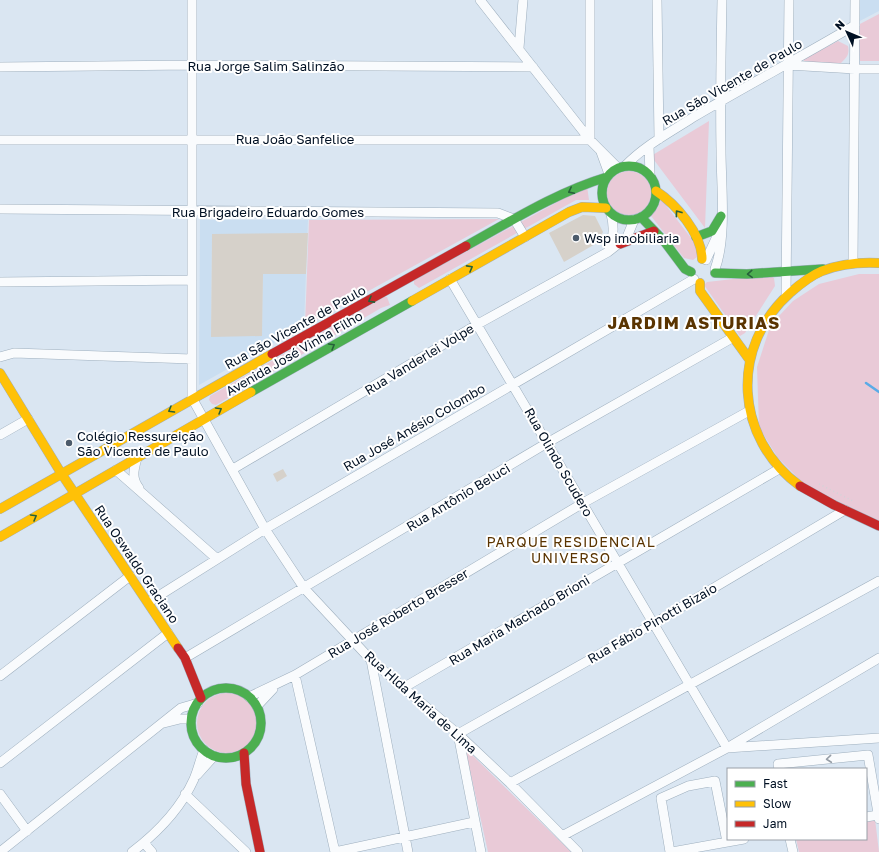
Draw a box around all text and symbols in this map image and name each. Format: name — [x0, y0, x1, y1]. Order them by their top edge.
north arrow — [827, 12, 867, 52]
text: N — [832, 17, 847, 32]
street label: Rua São Vicente de Paulo — [659, 35, 805, 129]
street label: Rua Jorge Salim Salinzão — [188, 58, 345, 74]
street label: Rua João Sanfelice — [236, 131, 354, 147]
one-way arrow — [567, 186, 575, 194]
street label: Rua Brigadeiro Eduardo Gomes — [172, 204, 364, 220]
one-way arrow — [676, 211, 683, 218]
place label: Wsp imobiliaria — [584, 230, 679, 246]
marker: Wsp imobiliaria — [571, 233, 581, 243]
one-way arrow — [466, 266, 473, 273]
one-way arrow — [747, 270, 753, 278]
street label: Rua São Vicente de Paulo — [222, 281, 368, 372]
one-way arrow — [367, 295, 375, 303]
street label: Avenida José Vinha Filho — [223, 307, 365, 399]
district label: JARDIM ASTURIAS — [608, 312, 780, 333]
street label: Rua Vanderlei Volpe — [361, 320, 477, 398]
one-way arrow — [328, 343, 335, 350]
street label: Rua José Anésio Colombo — [340, 380, 488, 474]
one-way arrow — [168, 405, 175, 412]
street label: Rua Olindo Scudero — [521, 405, 597, 519]
one-way arrow — [215, 407, 222, 414]
place label: Colégio Ressureição São Vicente de Paulo — [77, 428, 209, 459]
marker: Colégio Ressureição São Vicente de Paulo — [64, 438, 74, 448]
street label: Rua Antônio Beluci — [403, 460, 513, 534]
street label: Rua Oswaldo Graciano — [91, 502, 183, 626]
one-way arrow — [30, 514, 37, 522]
district label: PARQUE RESIDENCIAL UNIVERSO — [486, 533, 656, 566]
street label: Rua José Roberto Bresser — [325, 565, 471, 661]
street label: Rua Maria Machado Brioni — [446, 572, 592, 668]
street label: Rua Fábio Pinotti Bizaio — [585, 579, 720, 667]
street label: Rua Hlda Maria de Lima — [361, 647, 481, 757]
one-way arrow — [826, 754, 832, 763]
legend — [727, 768, 867, 840]
text: Fast — [763, 776, 788, 791]
text: Slow — [763, 796, 791, 811]
text: Jam — [763, 816, 787, 831]

